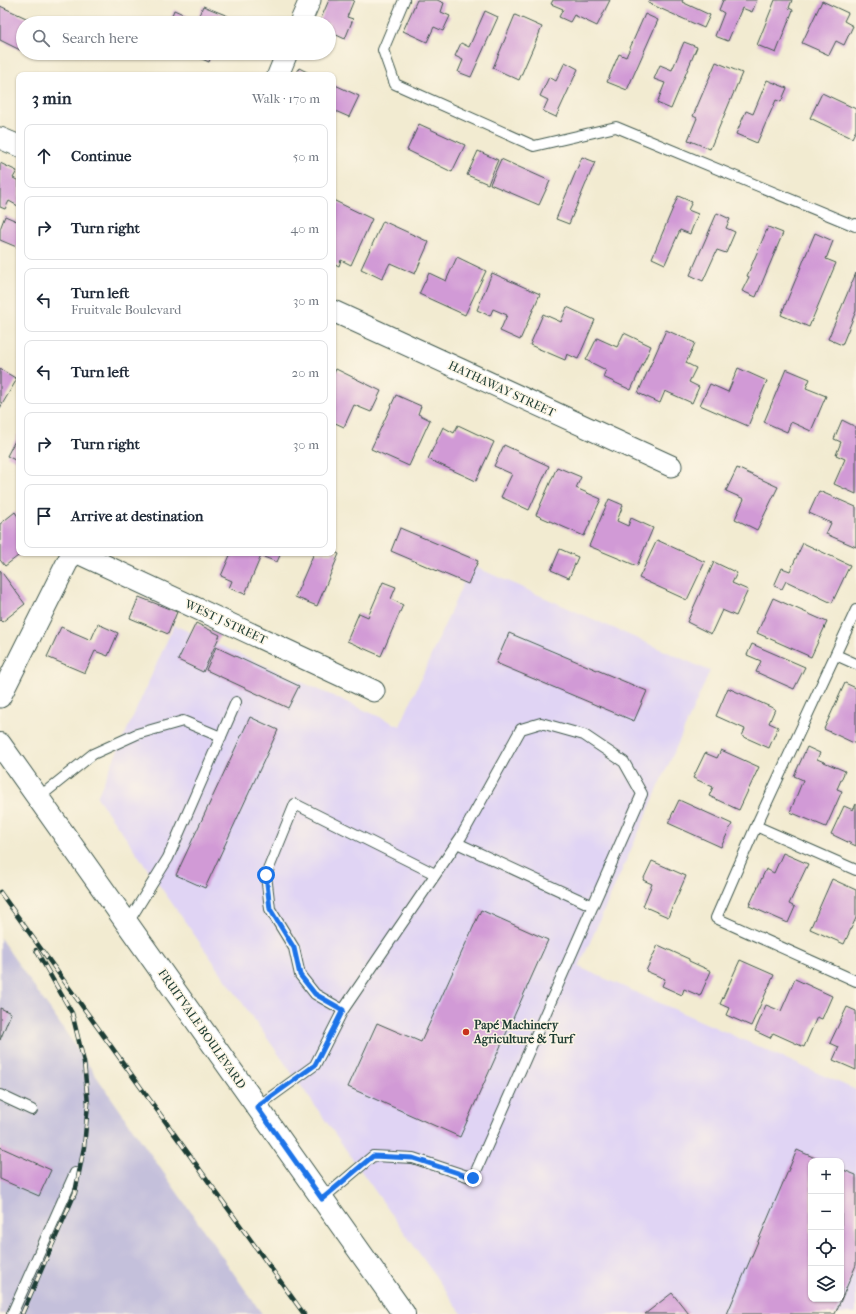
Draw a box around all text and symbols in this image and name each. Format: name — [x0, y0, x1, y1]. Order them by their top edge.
search box — [16, 16, 336, 60]
icon: search — [30, 27, 52, 49]
text: Search here — [62, 29, 138, 47]
text: 3 min — [32, 88, 72, 108]
text: Walk · 170 m — [252, 91, 320, 106]
icon: ahead — [33, 145, 55, 167]
text: Continue — [71, 147, 131, 165]
text: 50 m — [293, 149, 319, 164]
icon: right — [33, 217, 55, 239]
text: Turn right — [71, 219, 140, 237]
text: 40 m — [291, 221, 319, 236]
text: Turn left — [71, 284, 129, 302]
icon: left — [33, 289, 55, 311]
text: 30 m — [293, 293, 319, 308]
text: Fruitvale Boulevard — [71, 302, 181, 317]
street label: HATHAWAY STREET — [446, 358, 559, 420]
icon: left — [33, 361, 55, 383]
text: Turn left — [71, 363, 129, 381]
text: 20 m — [292, 365, 319, 380]
icon: right — [33, 433, 55, 455]
text: Turn right — [71, 435, 140, 453]
text: 30 m — [293, 437, 319, 452]
icon: arrive — [33, 505, 55, 527]
text: Arrive at destination — [71, 507, 203, 525]
street label: WEST J STREET — [182, 596, 270, 647]
route start — [257, 866, 275, 884]
street label: FRUITVALE BOULEVARD — [155, 967, 249, 1091]
place label: Papé Machinery Agriculture & Turf — [473, 1018, 576, 1047]
marker: Papé Machinery Agriculture & Turf — [461, 1027, 471, 1037]
map controls — [808, 1158, 844, 1302]
button: + — [808, 1158, 844, 1194]
route end — [464, 1169, 482, 1187]
button: − — [808, 1194, 844, 1230]
button: locate — [808, 1230, 844, 1266]
button: layers — [808, 1266, 844, 1302]

